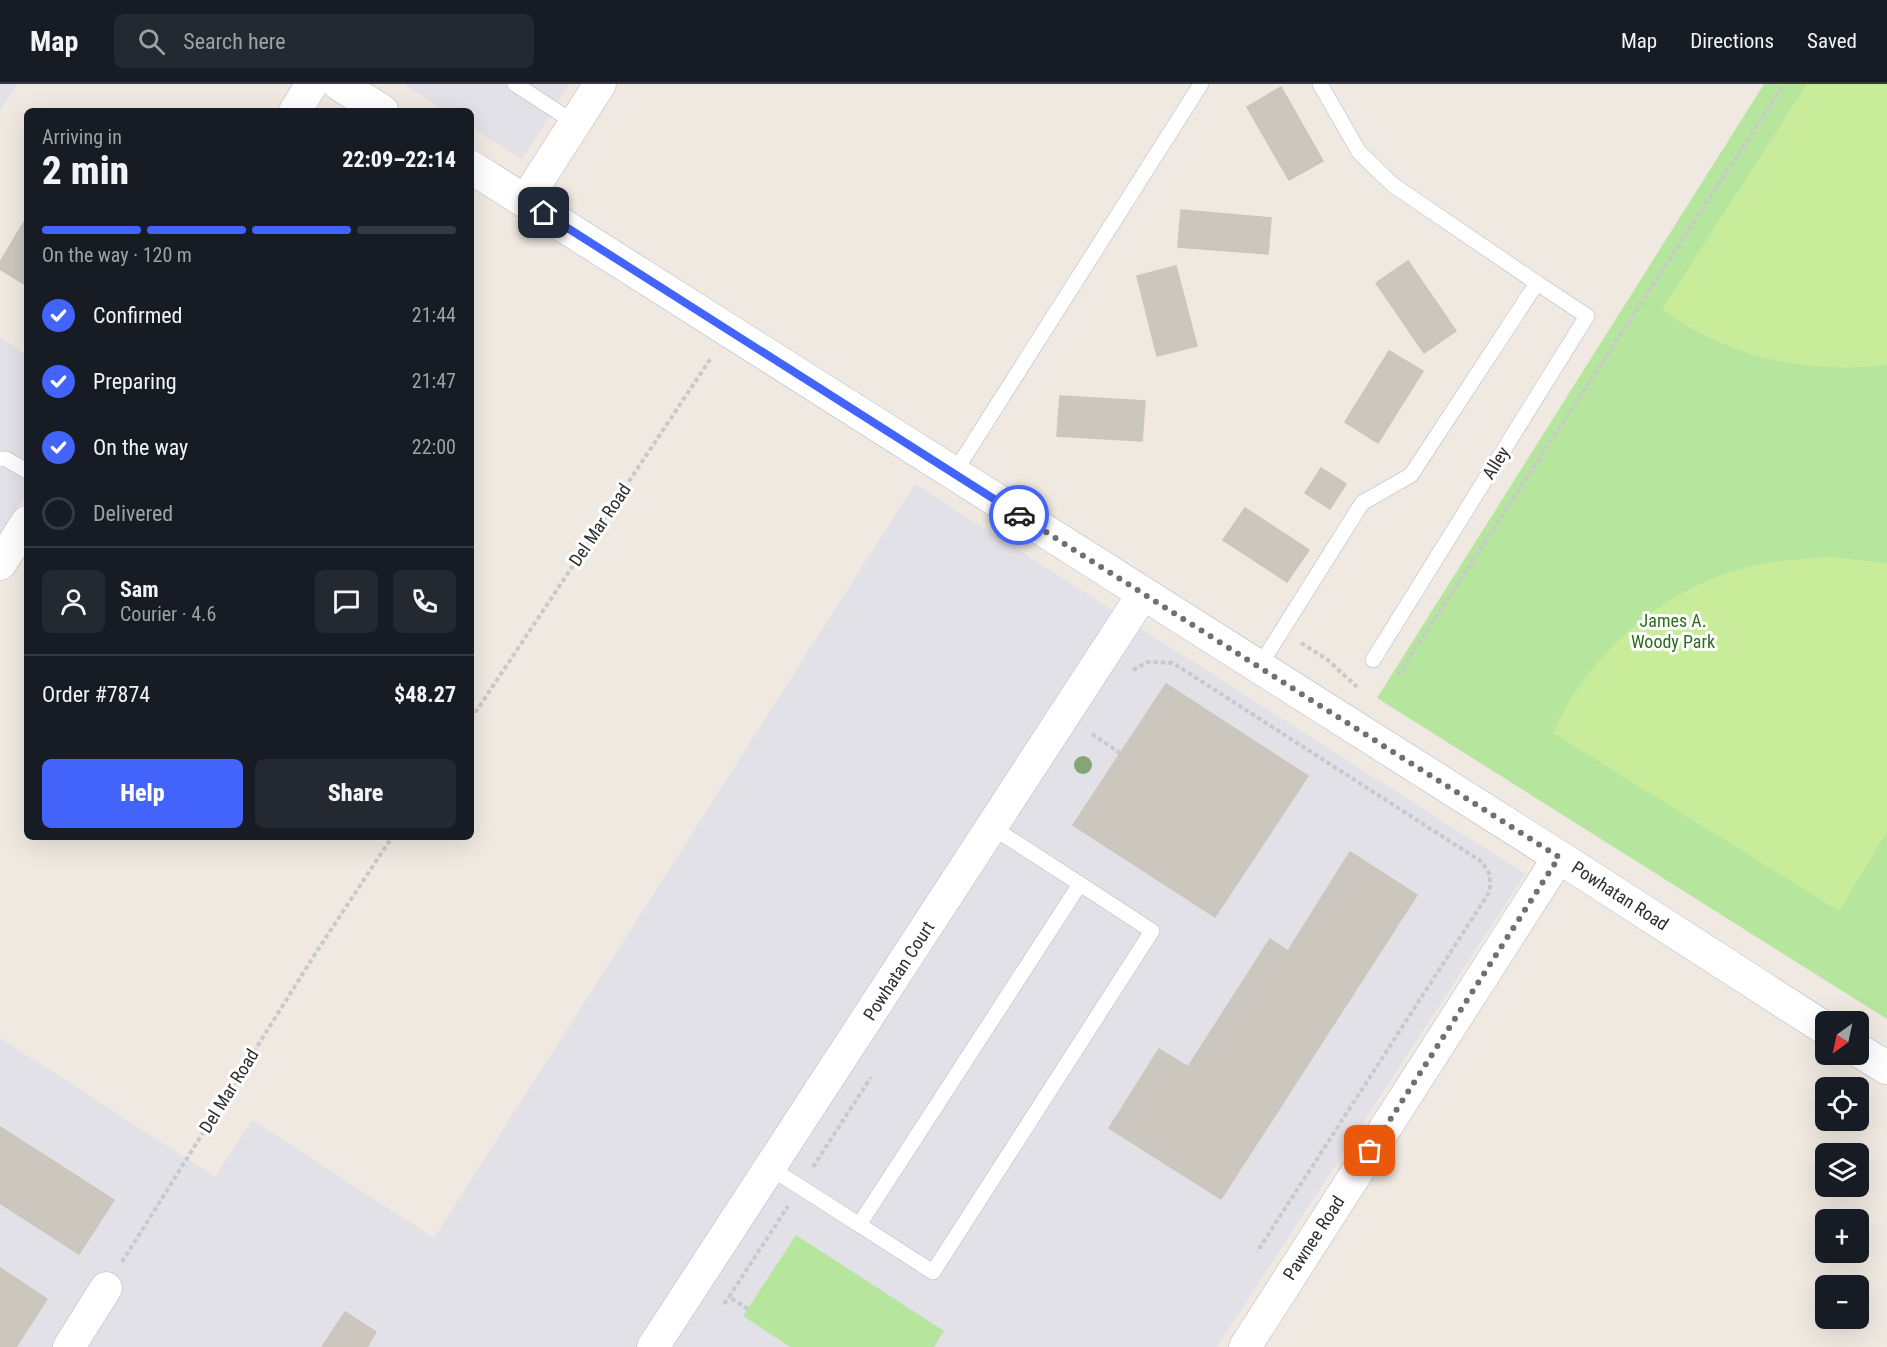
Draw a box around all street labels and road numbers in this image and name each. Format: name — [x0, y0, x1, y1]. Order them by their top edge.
street label: Alley — [1478, 442, 1514, 483]
street label: Del Mar Road — [564, 479, 635, 570]
street label: Powhatan Road — [1568, 857, 1672, 935]
street label: Powhatan Court — [859, 917, 938, 1024]
street label: Del Mar Road — [195, 1045, 263, 1137]
street label: Pawnee Road — [1279, 1192, 1349, 1284]

